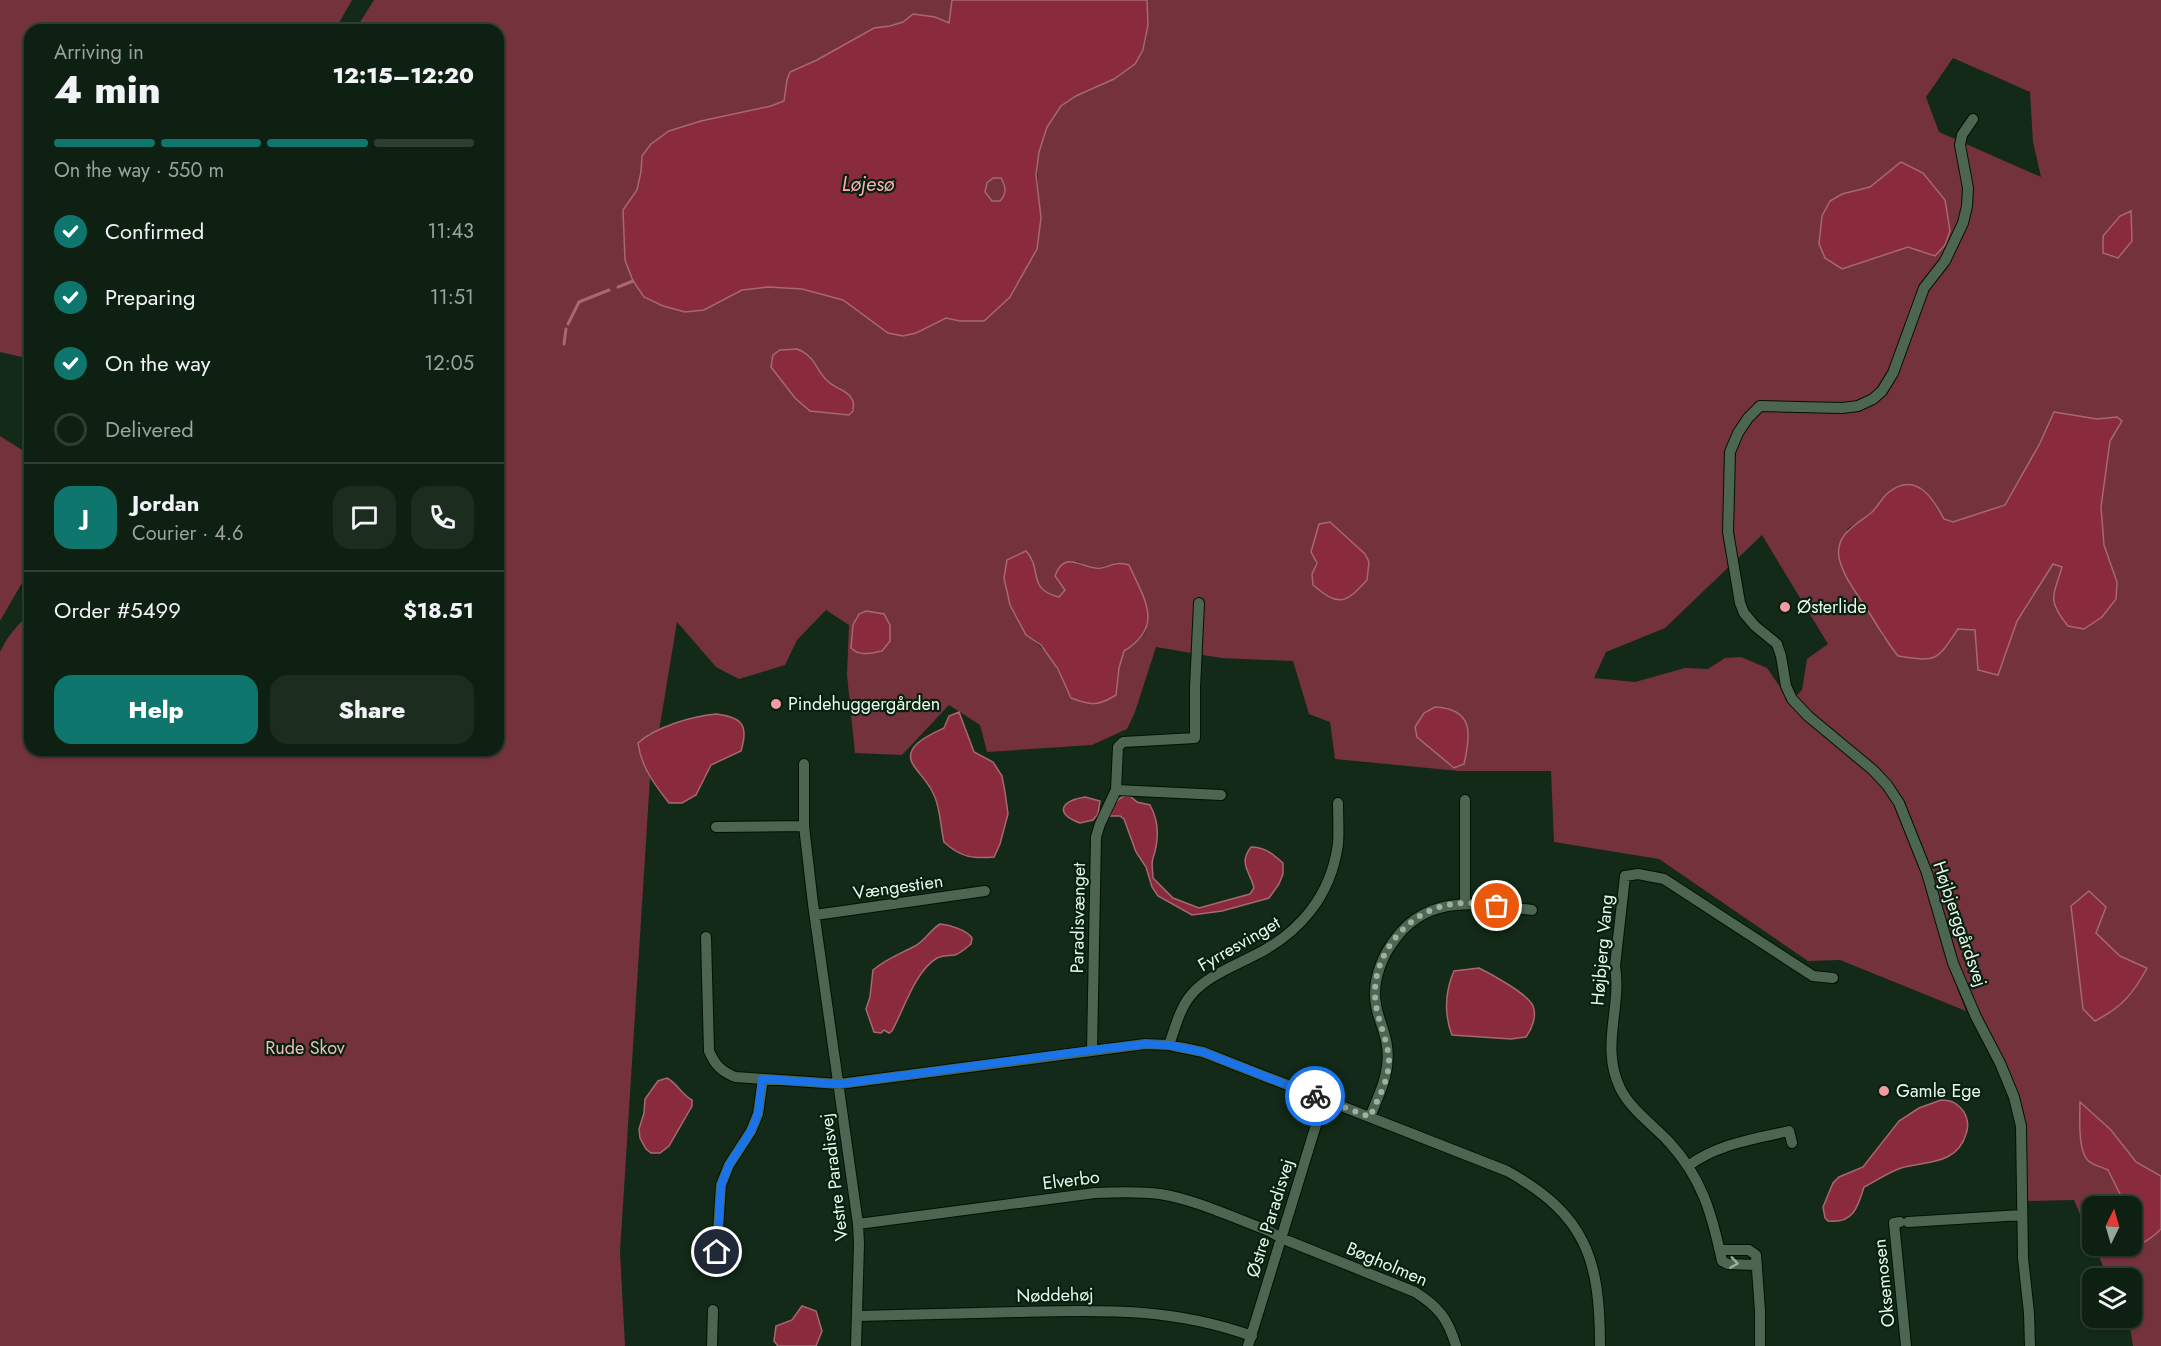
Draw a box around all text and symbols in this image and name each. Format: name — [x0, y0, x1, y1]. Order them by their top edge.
text: Arriving in — [54, 38, 144, 67]
text: 12:15–12:20 — [333, 59, 474, 91]
text: 4 min — [54, 61, 161, 118]
text: On the way · 550 m — [54, 156, 224, 185]
water label: Løjesø — [842, 170, 895, 199]
icon: check — [54, 215, 87, 248]
text: Confirmed — [105, 215, 204, 247]
text: 11:43 — [427, 217, 474, 246]
icon: check — [54, 281, 87, 314]
text: Preparing — [105, 281, 196, 313]
text: 11:51 — [430, 283, 474, 312]
icon: check — [54, 347, 87, 380]
text: On the way — [105, 347, 210, 379]
text: 12:05 — [424, 349, 474, 378]
text: Delivered — [105, 413, 194, 445]
button: chat — [333, 486, 396, 549]
button: phone — [411, 486, 474, 549]
text: Jordan — [132, 487, 199, 519]
text: J — [82, 501, 89, 533]
text: Courier · 4.6 — [132, 519, 244, 548]
text: Order #5499 — [54, 594, 181, 626]
text: $18.51 — [403, 594, 474, 626]
place label: Østerlide — [1797, 594, 1867, 620]
marker: Østerlide — [1778, 600, 1792, 614]
button: Help — [54, 675, 258, 744]
button: Share — [270, 675, 474, 744]
place label: Pindehuggergården — [788, 691, 940, 717]
marker: Pindehuggergården — [769, 697, 783, 711]
street label: Højbjerggårdsvej — [1926, 858, 1994, 990]
street label: Paradisvænget — [1064, 862, 1092, 974]
street label: Vængestien — [851, 868, 945, 906]
pin — [1471, 880, 1522, 931]
icon: bag — [1480, 889, 1513, 922]
street label: Højbjerg Vang — [1584, 893, 1620, 1007]
street label: Fyrresvinget — [1193, 910, 1286, 978]
park label: Rude Skov — [265, 1035, 345, 1061]
courier — [1285, 1066, 1345, 1126]
place label: Gamle Ege — [1896, 1078, 1981, 1104]
icon: bike — [1299, 1080, 1332, 1113]
marker: Gamle Ege — [1877, 1084, 1891, 1098]
street label: Vestre Paradisvej — [813, 1112, 855, 1242]
street label: Østre Paradisvej — [1240, 1156, 1300, 1280]
street label: Elverbo — [1041, 1164, 1101, 1196]
north arrow — [2082, 1196, 2142, 1256]
map controls — [2082, 1196, 2142, 1328]
pin — [691, 1226, 742, 1277]
icon: home — [700, 1235, 733, 1268]
street label: Bøgholmen — [1342, 1235, 1432, 1293]
street label: Oksemosen — [1866, 1238, 1902, 1328]
one-way arrow — [1729, 1257, 1739, 1269]
button: layers — [2082, 1268, 2142, 1328]
street label: Nøddehøj — [1016, 1281, 1094, 1309]

